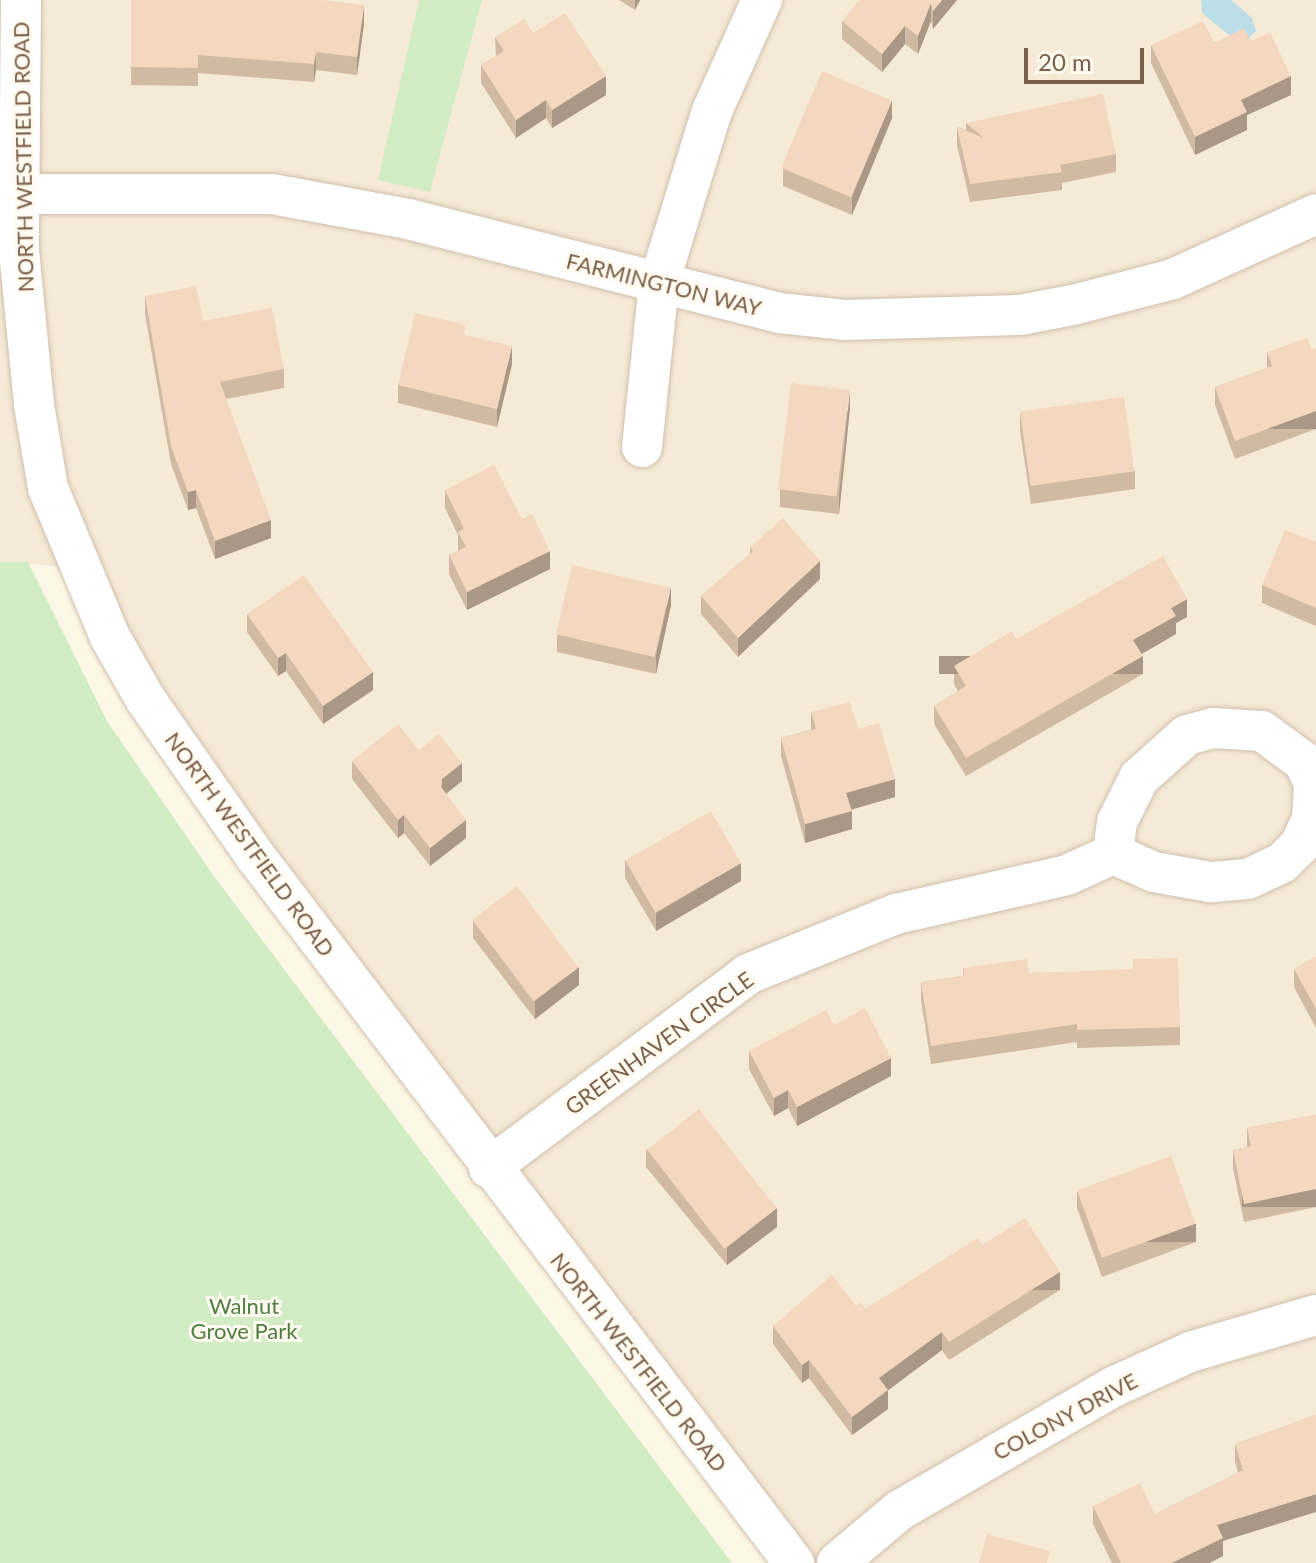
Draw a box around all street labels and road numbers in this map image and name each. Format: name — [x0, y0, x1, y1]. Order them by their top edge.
street label: NORTH WESTFIELD ROAD — [7, 21, 39, 293]
street label: FARMINGTON WAY — [564, 247, 764, 321]
street label: NORTH WESTFIELD ROAD — [160, 727, 340, 961]
street label: GREENHAVEN CIRCLE — [560, 966, 758, 1120]
street label: NORTH WESTFIELD ROAD — [545, 1247, 733, 1477]
street label: COLONY DRIVE — [988, 1367, 1142, 1465]

